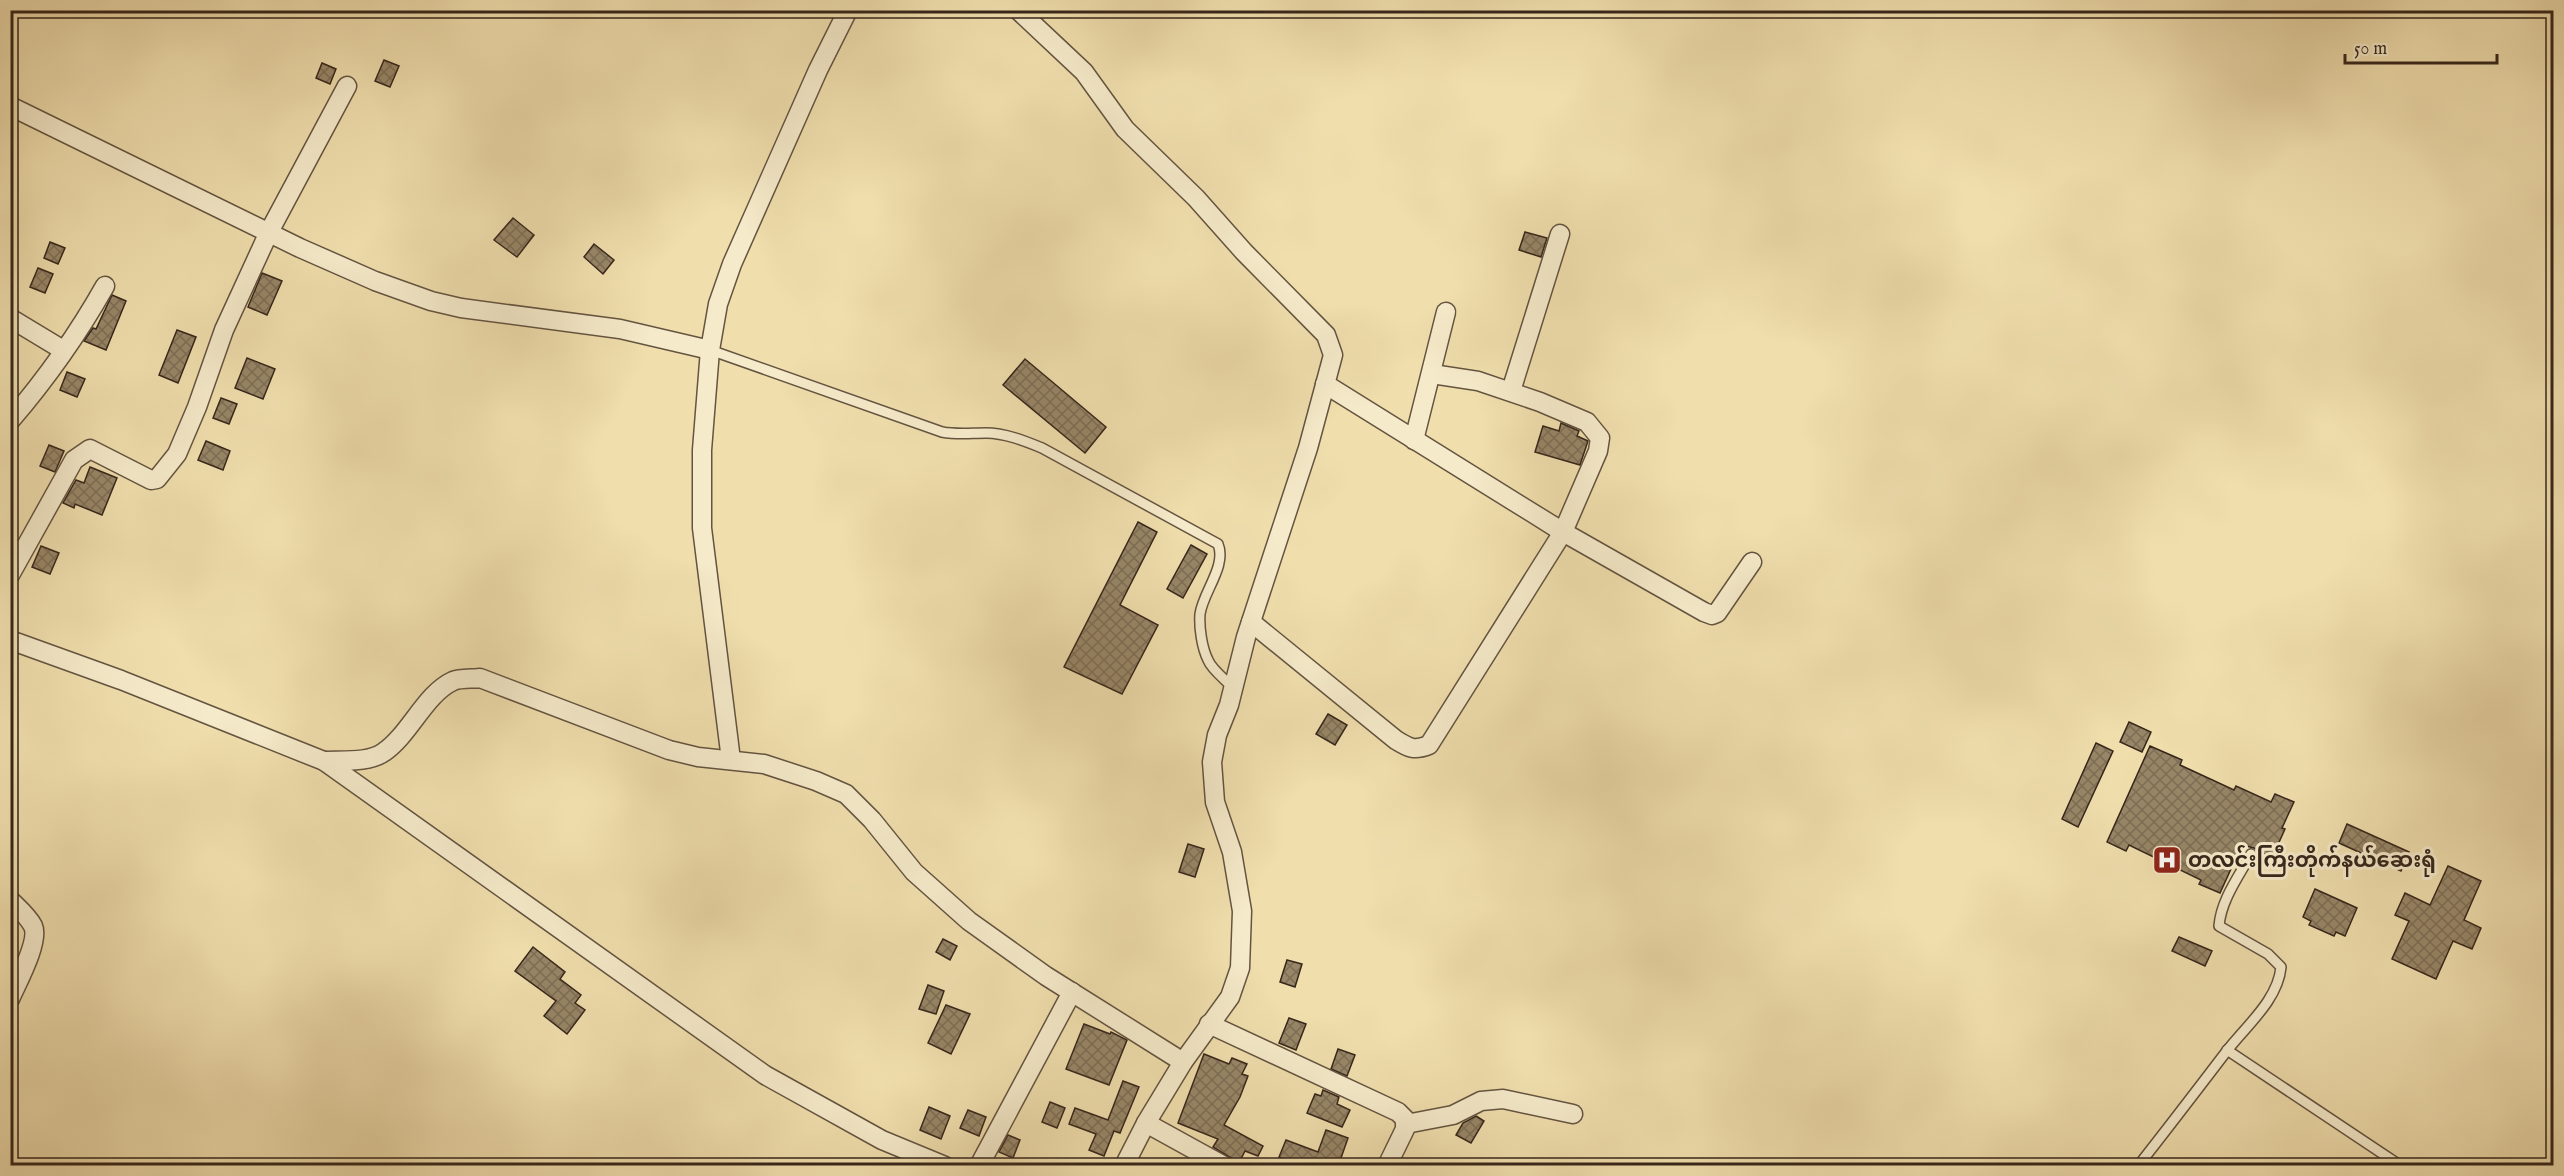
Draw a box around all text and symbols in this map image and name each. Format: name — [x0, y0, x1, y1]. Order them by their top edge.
scale bar — [2345, 27, 2496, 65]
text: 50 m — [2354, 38, 2387, 61]
hospital icon: တလင်းကြီးတိုက်နယ်ဆေးရုံ — [2151, 844, 2183, 876]
place label: တလင်းကြီးတိုက်နယ်ဆေးရုံ — [2188, 844, 2436, 877]

